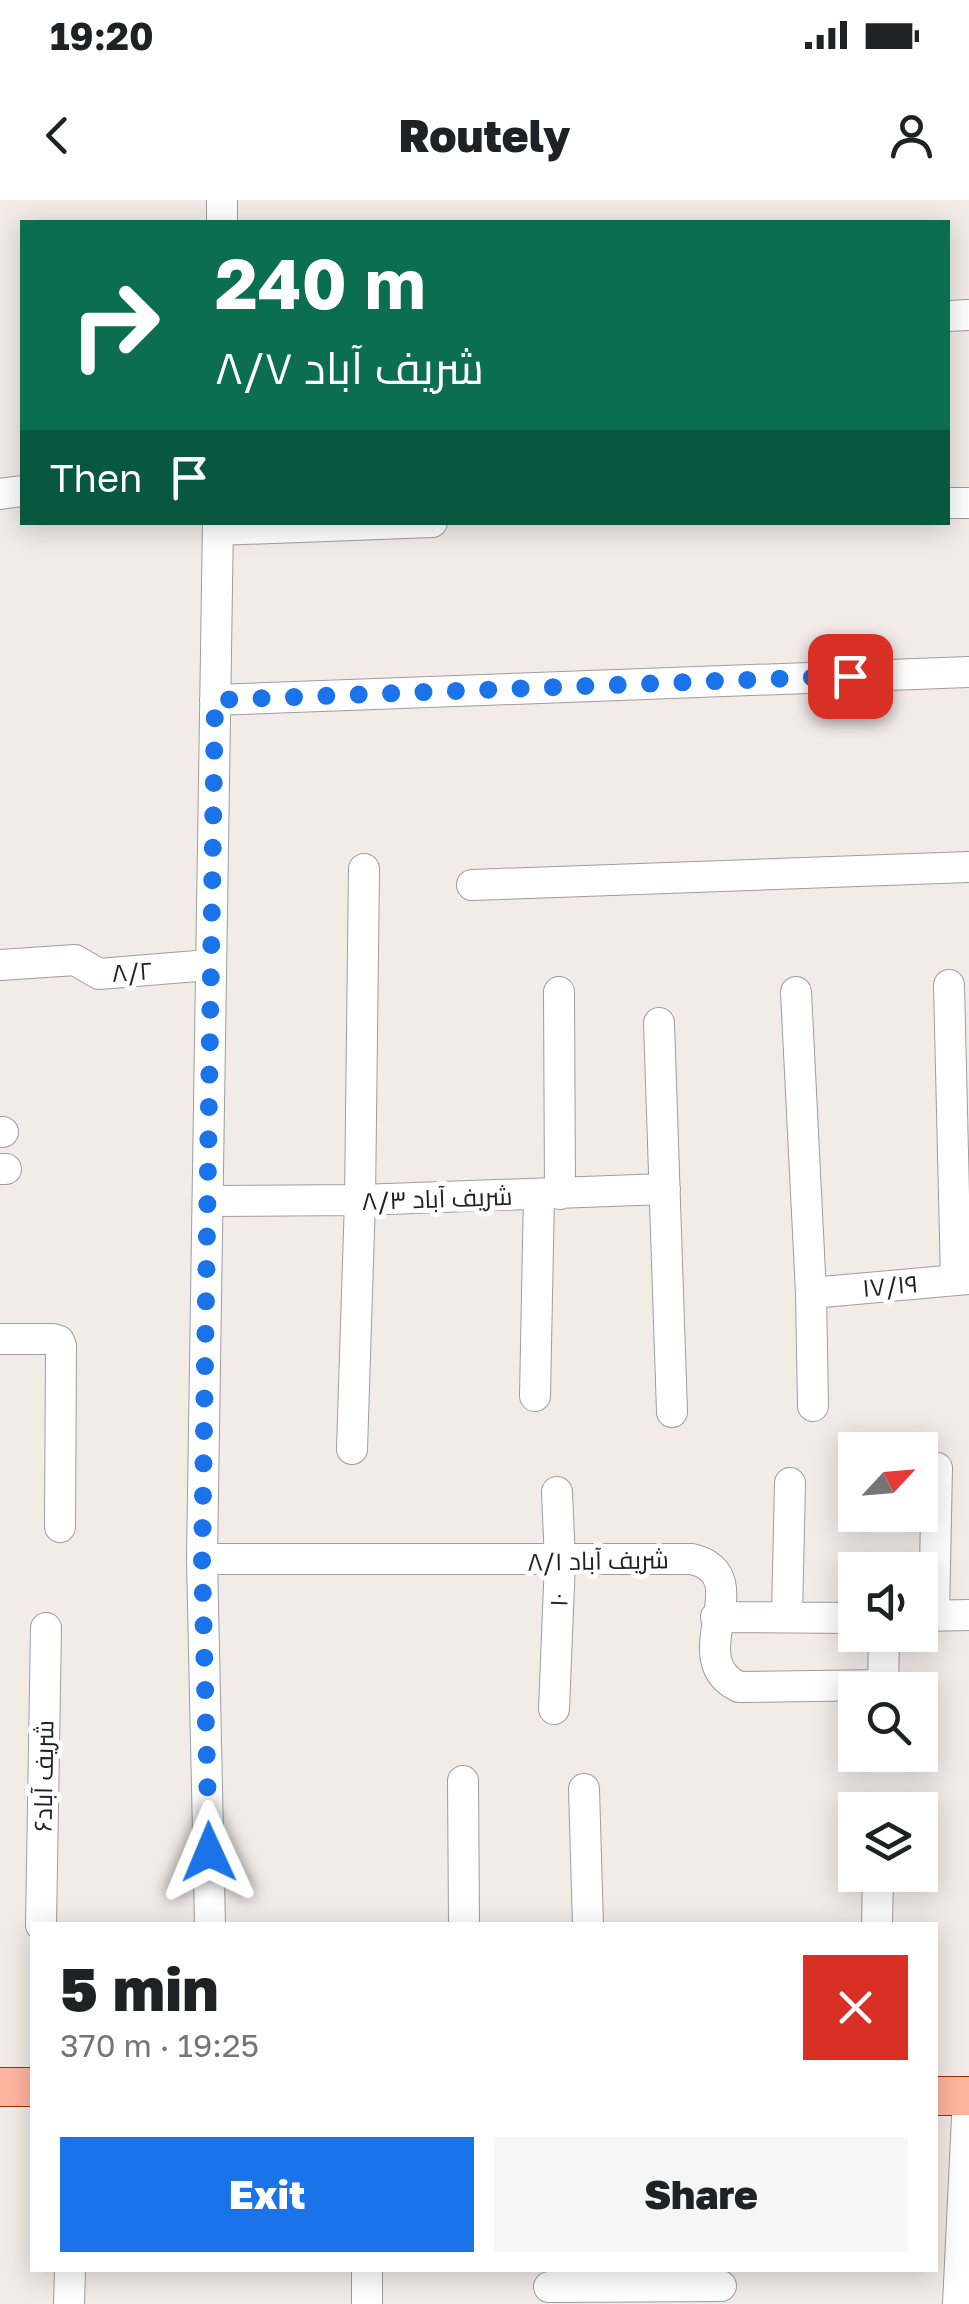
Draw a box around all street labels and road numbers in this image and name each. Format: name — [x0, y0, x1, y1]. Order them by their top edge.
street label: ۸/۲ — [111, 954, 153, 988]
street label: شریف آباد ۸/۳ — [361, 1180, 513, 1216]
street label: ۱۷/۱۹ — [861, 1267, 919, 1303]
street label: شریف آباد ۸/۱ — [527, 1543, 669, 1577]
street label: ۱۰ — [542, 1592, 574, 1608]
street label: شریف آباد۶ — [27, 1720, 59, 1832]

